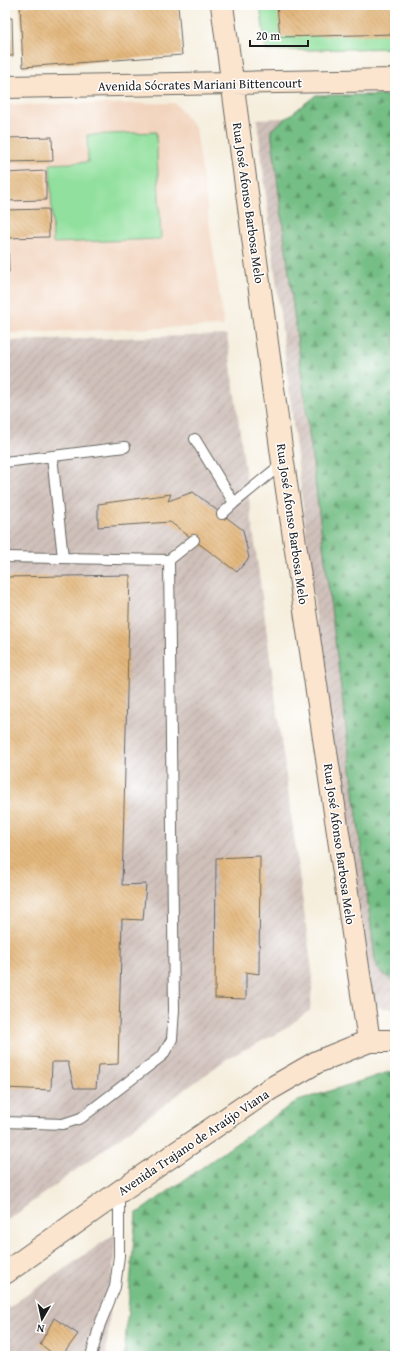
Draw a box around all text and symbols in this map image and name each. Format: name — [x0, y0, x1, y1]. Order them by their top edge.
scale bar — [250, 22, 308, 48]
text: 20 m — [256, 27, 280, 44]
street label: Avenida Sócrates Mariani Bittencourt — [98, 73, 303, 96]
street label: Rua José Afonso Barbosa Melo — [228, 121, 269, 285]
street label: Rua José Afonso Barbosa Melo — [272, 442, 313, 606]
street label: Rua José Afonso Barbosa Melo — [319, 762, 360, 926]
street label: Avenida Trajano de Araújo Viana — [114, 1084, 273, 1200]
north arrow — [22, 1299, 62, 1339]
text: N — [35, 1320, 45, 1337]

